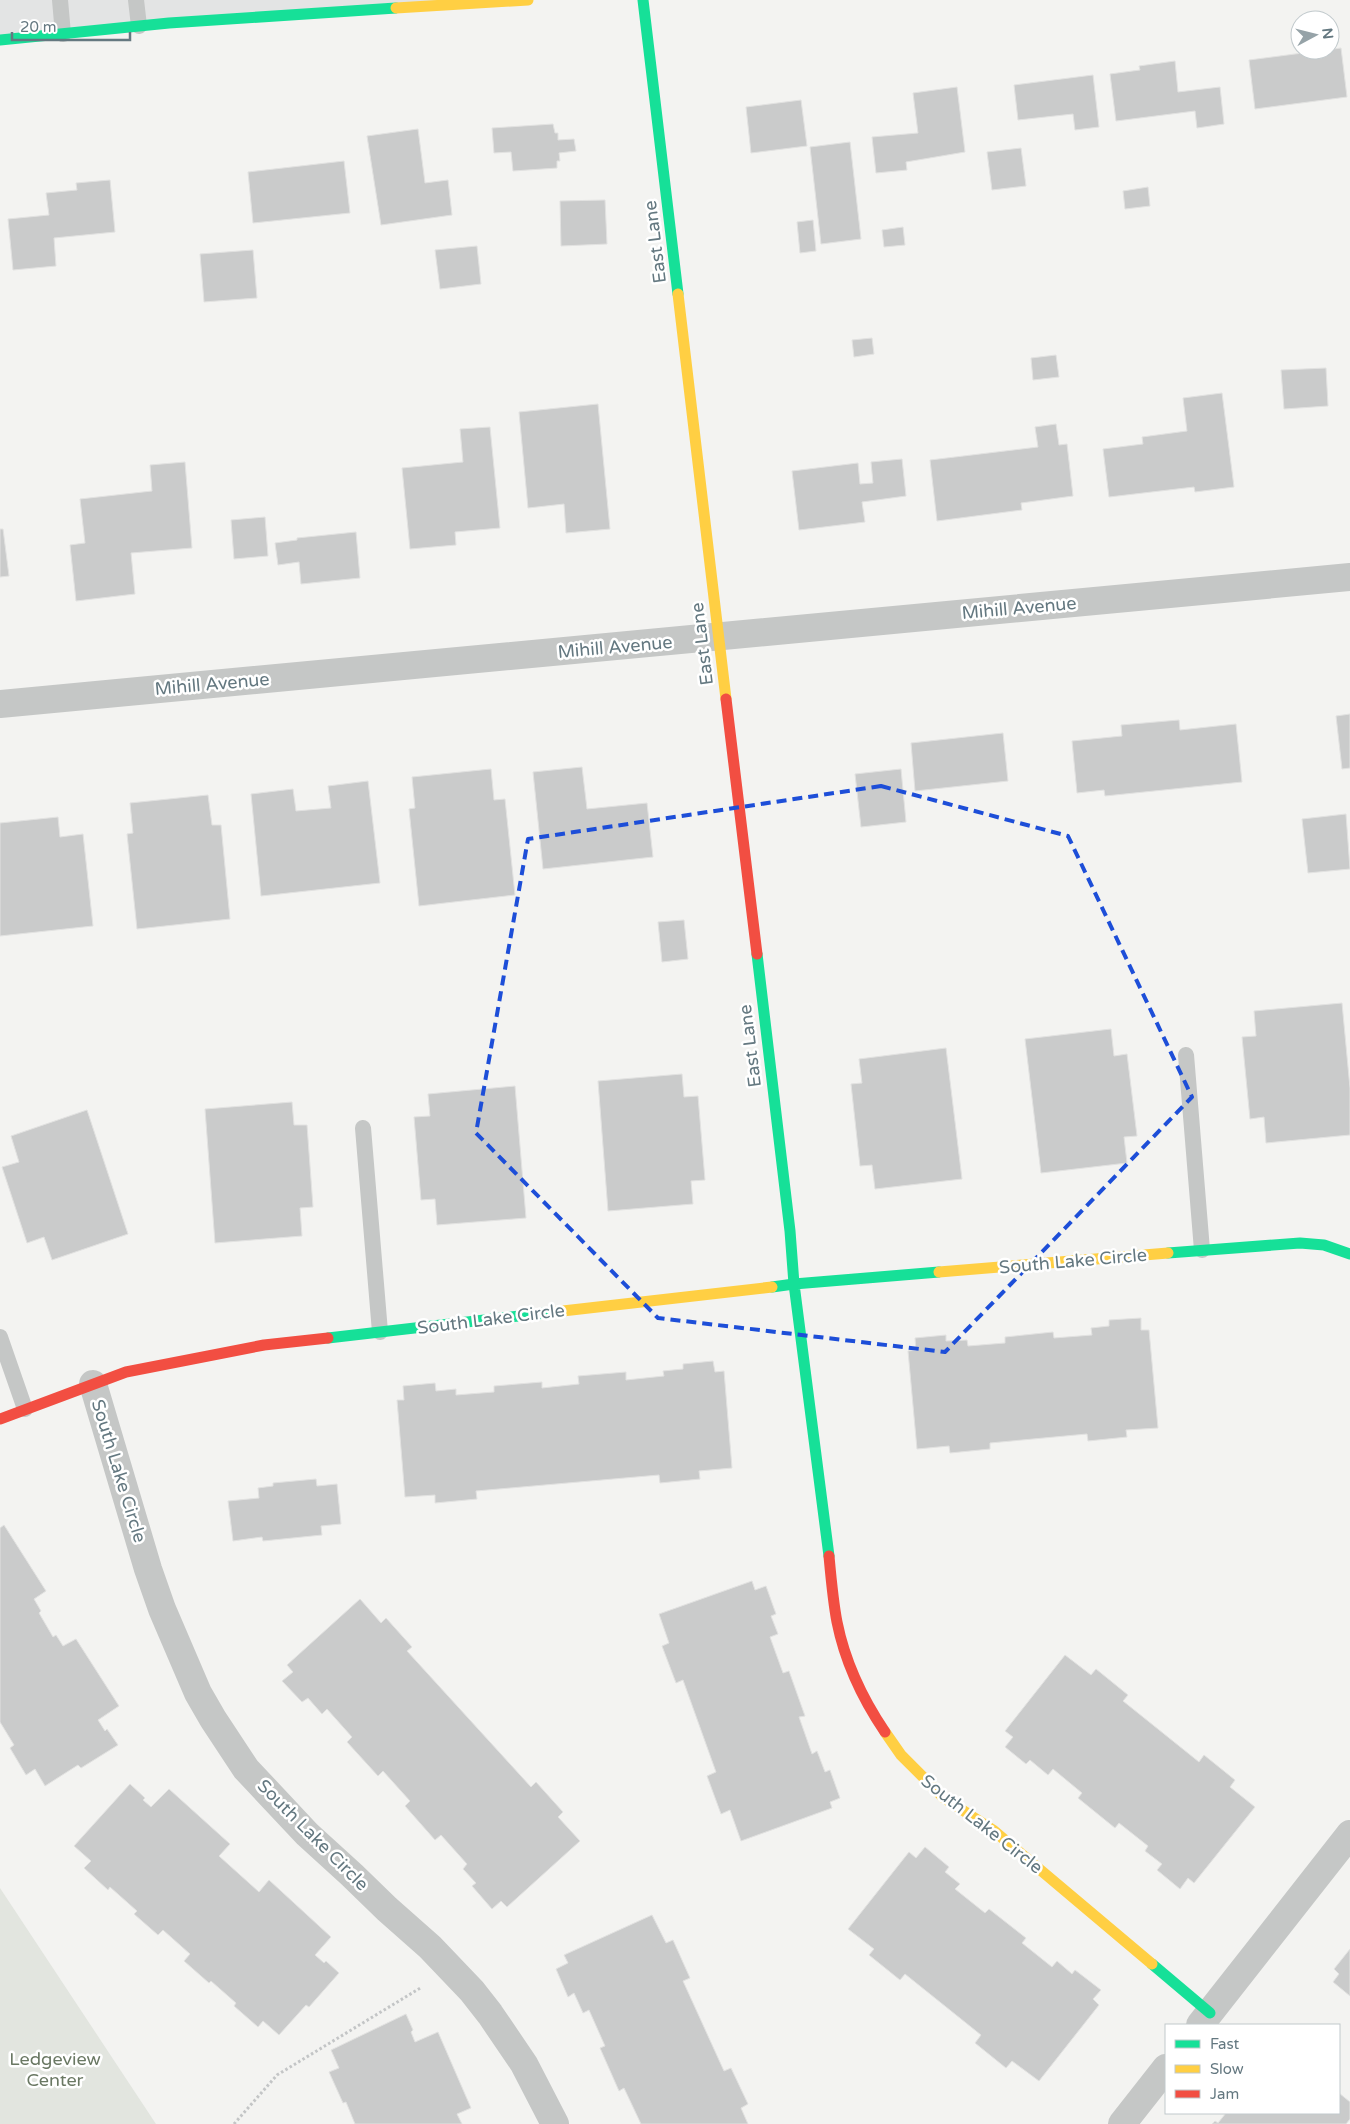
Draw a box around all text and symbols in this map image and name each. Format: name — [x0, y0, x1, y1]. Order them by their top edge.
scale bar — [12, 10, 130, 42]
north arrow — [1290, 10, 1340, 60]
text: 20 m — [20, 18, 57, 36]
text: N — [1318, 27, 1337, 40]
street label: East Lane — [639, 199, 671, 285]
street label: Mihill Avenue — [961, 592, 1077, 624]
street label: East Lane — [686, 601, 718, 687]
street label: Mihill Avenue — [557, 631, 673, 663]
street label: Mihill Avenue — [154, 668, 270, 700]
street label: East Lane — [734, 1003, 766, 1089]
street label: South Lake Circle — [998, 1244, 1148, 1278]
street label: South Lake Circle — [416, 1299, 566, 1339]
street label: South Lake Circle — [87, 1397, 151, 1545]
street label: South Lake Circle — [917, 1770, 1047, 1878]
street label: South Lake Circle — [253, 1775, 373, 1895]
legend — [1165, 2024, 1340, 2114]
text: Fast — [1210, 2035, 1240, 2053]
park label: Ledgeview Center — [9, 2048, 101, 2091]
text: Slow — [1210, 2060, 1244, 2078]
text: Jam — [1210, 2085, 1239, 2103]

